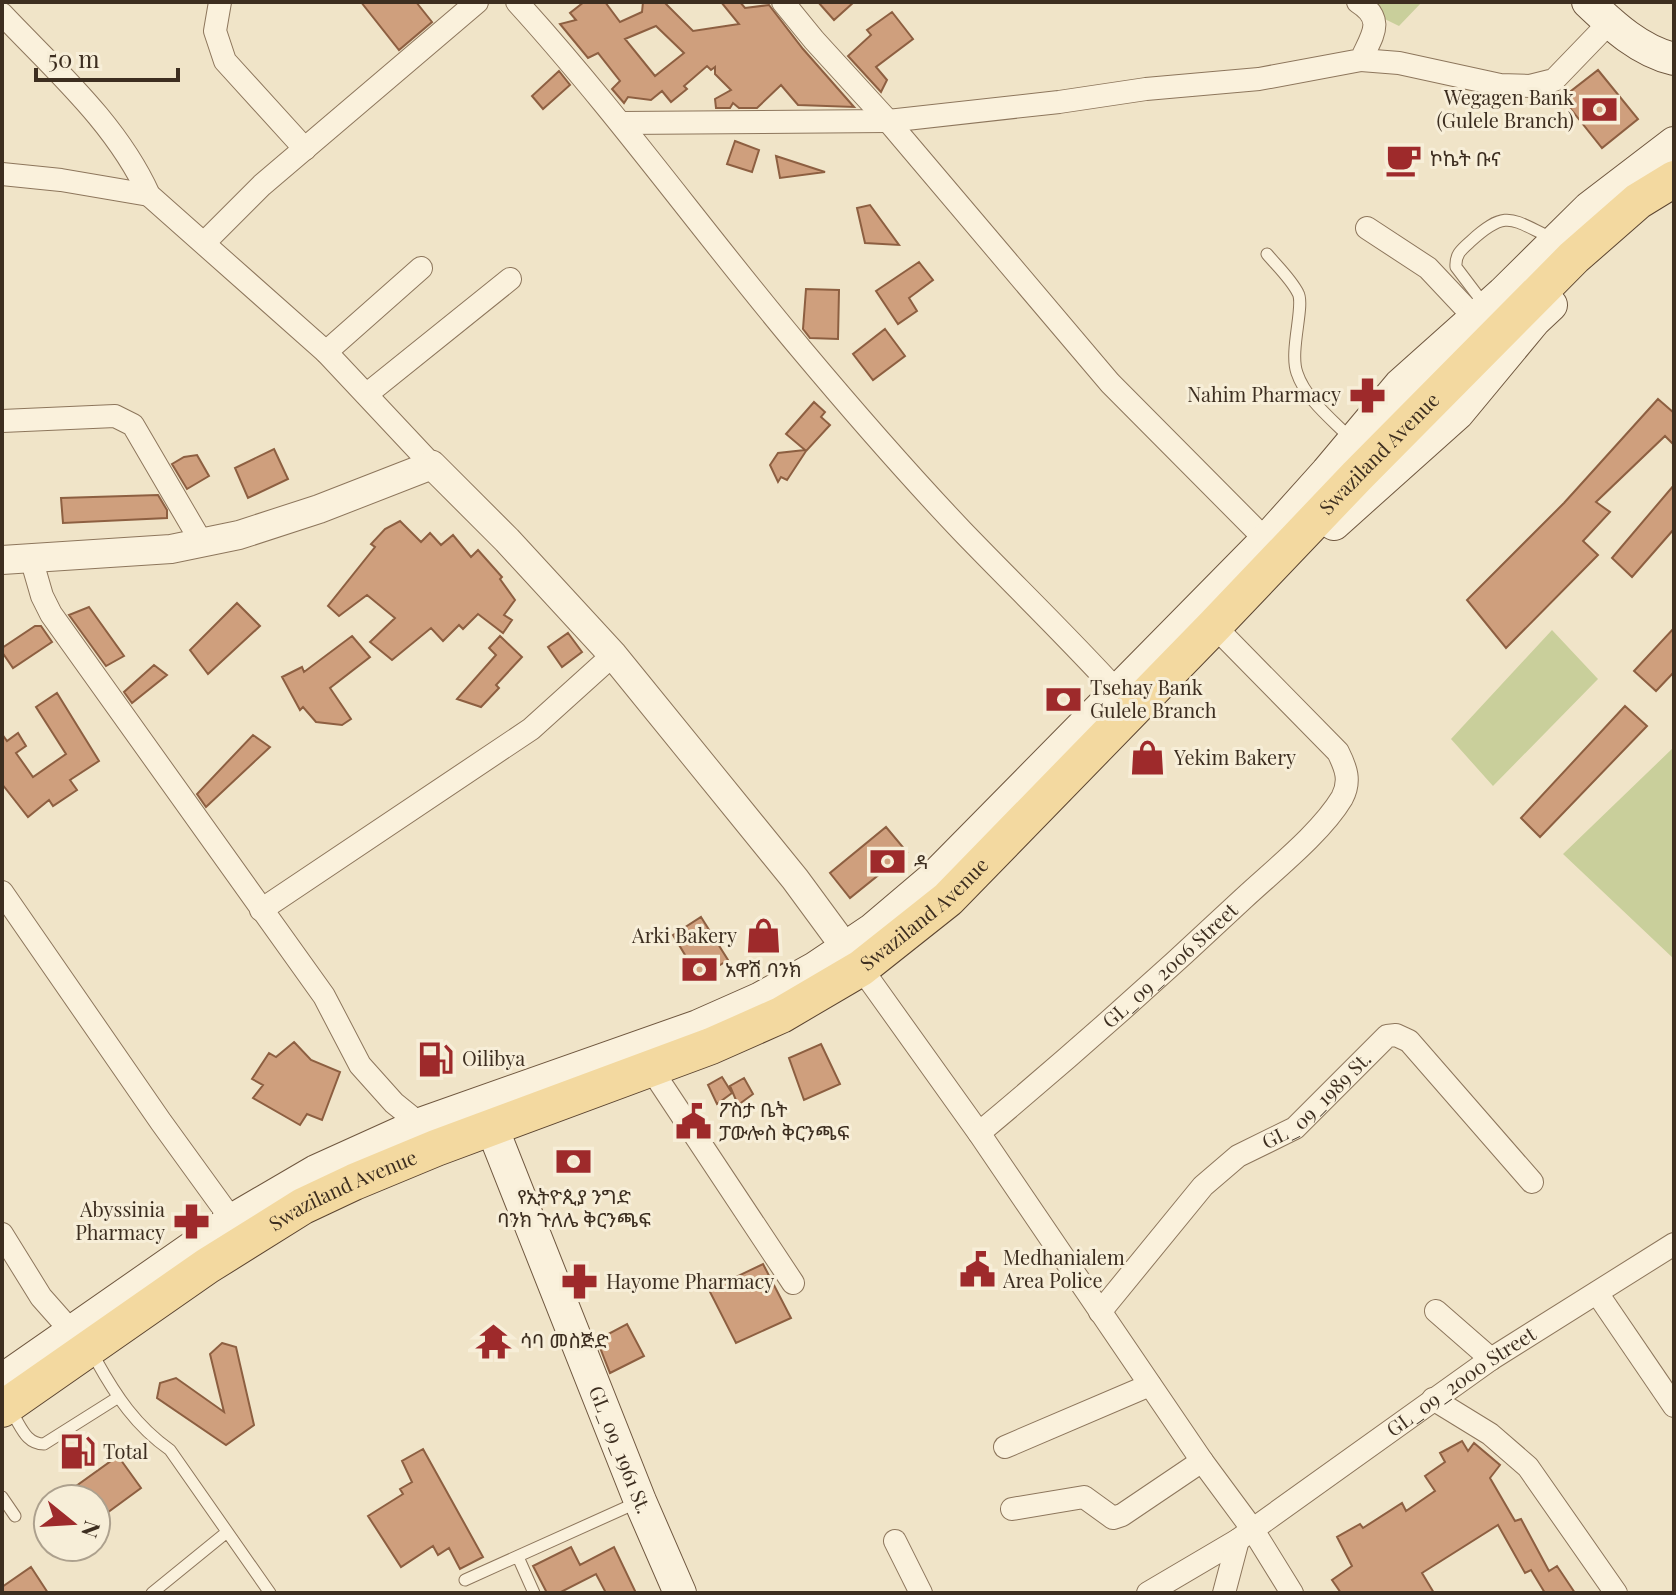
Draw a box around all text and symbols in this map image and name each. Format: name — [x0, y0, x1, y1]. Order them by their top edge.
scale bar — [36, 32, 178, 82]
text: 50 m — [48, 42, 100, 74]
place label: Wegagen Bank (Gulele Branch) — [1436, 83, 1574, 133]
bank icon: Wegagen Bank (Gulele Branch) — [1581, 90, 1619, 128]
cafe icon: ኮኬት ቡና — [1385, 140, 1423, 178]
place label: ኮኬት ቡና — [1430, 144, 1501, 171]
pharmacy icon: Nahim Pharmacy — [1348, 376, 1386, 414]
place label: Nahim Pharmacy — [1187, 380, 1341, 407]
street label: Swaziland Avenue — [1312, 386, 1444, 520]
place label: Tsehay Bank Gulele Branch — [1090, 673, 1217, 723]
bank icon: Tsehay Bank Gulele Branch — [1045, 681, 1083, 719]
shop icon: Yekim Bakery — [1129, 739, 1167, 777]
place label: Yekim Bakery — [1173, 743, 1296, 770]
bank icon: ዳ — [869, 843, 907, 881]
place label: ዳ — [914, 847, 928, 874]
street label: Swaziland Avenue — [854, 851, 993, 976]
street label: GL_09_2006 Street — [1096, 895, 1243, 1033]
shop icon: Arki Bakery — [744, 917, 782, 955]
place label: Arki Bakery — [631, 921, 737, 948]
bank icon: አዋሽ ባንክ — [680, 951, 718, 989]
place label: አዋሽ ባንክ — [725, 955, 802, 982]
fuel station icon: Oilibya — [417, 1040, 455, 1078]
place label: Oilibya — [462, 1044, 525, 1071]
street label: GL_09_1989 St. — [1257, 1045, 1376, 1154]
place label: ፖስታ ቤት ፓውሎስ ቅርንጫፍ — [719, 1095, 850, 1145]
public building icon: ፖስታ ቤት ፓውሎስ ቅርንጫፍ — [674, 1103, 712, 1141]
street label: Swaziland Avenue — [263, 1142, 421, 1236]
bank icon: የኢትዮጲያ ንግድ ባንክ ጉለሌ ቅርንጫፍ — [555, 1143, 593, 1181]
place label: የኢትዮጲያ ንግድ ባንክ ጉለሌ ቅርንጫፍ — [497, 1182, 651, 1232]
place label: Abyssinia Pharmacy — [75, 1195, 165, 1245]
pharmacy icon: Abyssinia Pharmacy — [172, 1203, 210, 1241]
place label: Medhanialem Area Police — [1002, 1243, 1125, 1293]
public building icon: Medhanialem Area Police — [958, 1250, 996, 1288]
pharmacy icon: Hayome Pharmacy — [561, 1263, 599, 1301]
place label: Hayome Pharmacy — [606, 1267, 774, 1294]
street label: GL_09_2000 Street — [1380, 1319, 1541, 1442]
temple icon: ሳባ መስጅድ — [475, 1322, 513, 1360]
place label: ሳባ መስጅድ — [520, 1326, 609, 1353]
street label: GL_09_1961 St. — [584, 1381, 659, 1517]
fuel station icon: Total — [58, 1433, 96, 1471]
place label: Total — [103, 1437, 149, 1464]
north arrow — [32, 1483, 112, 1563]
text: N — [75, 1517, 109, 1542]

